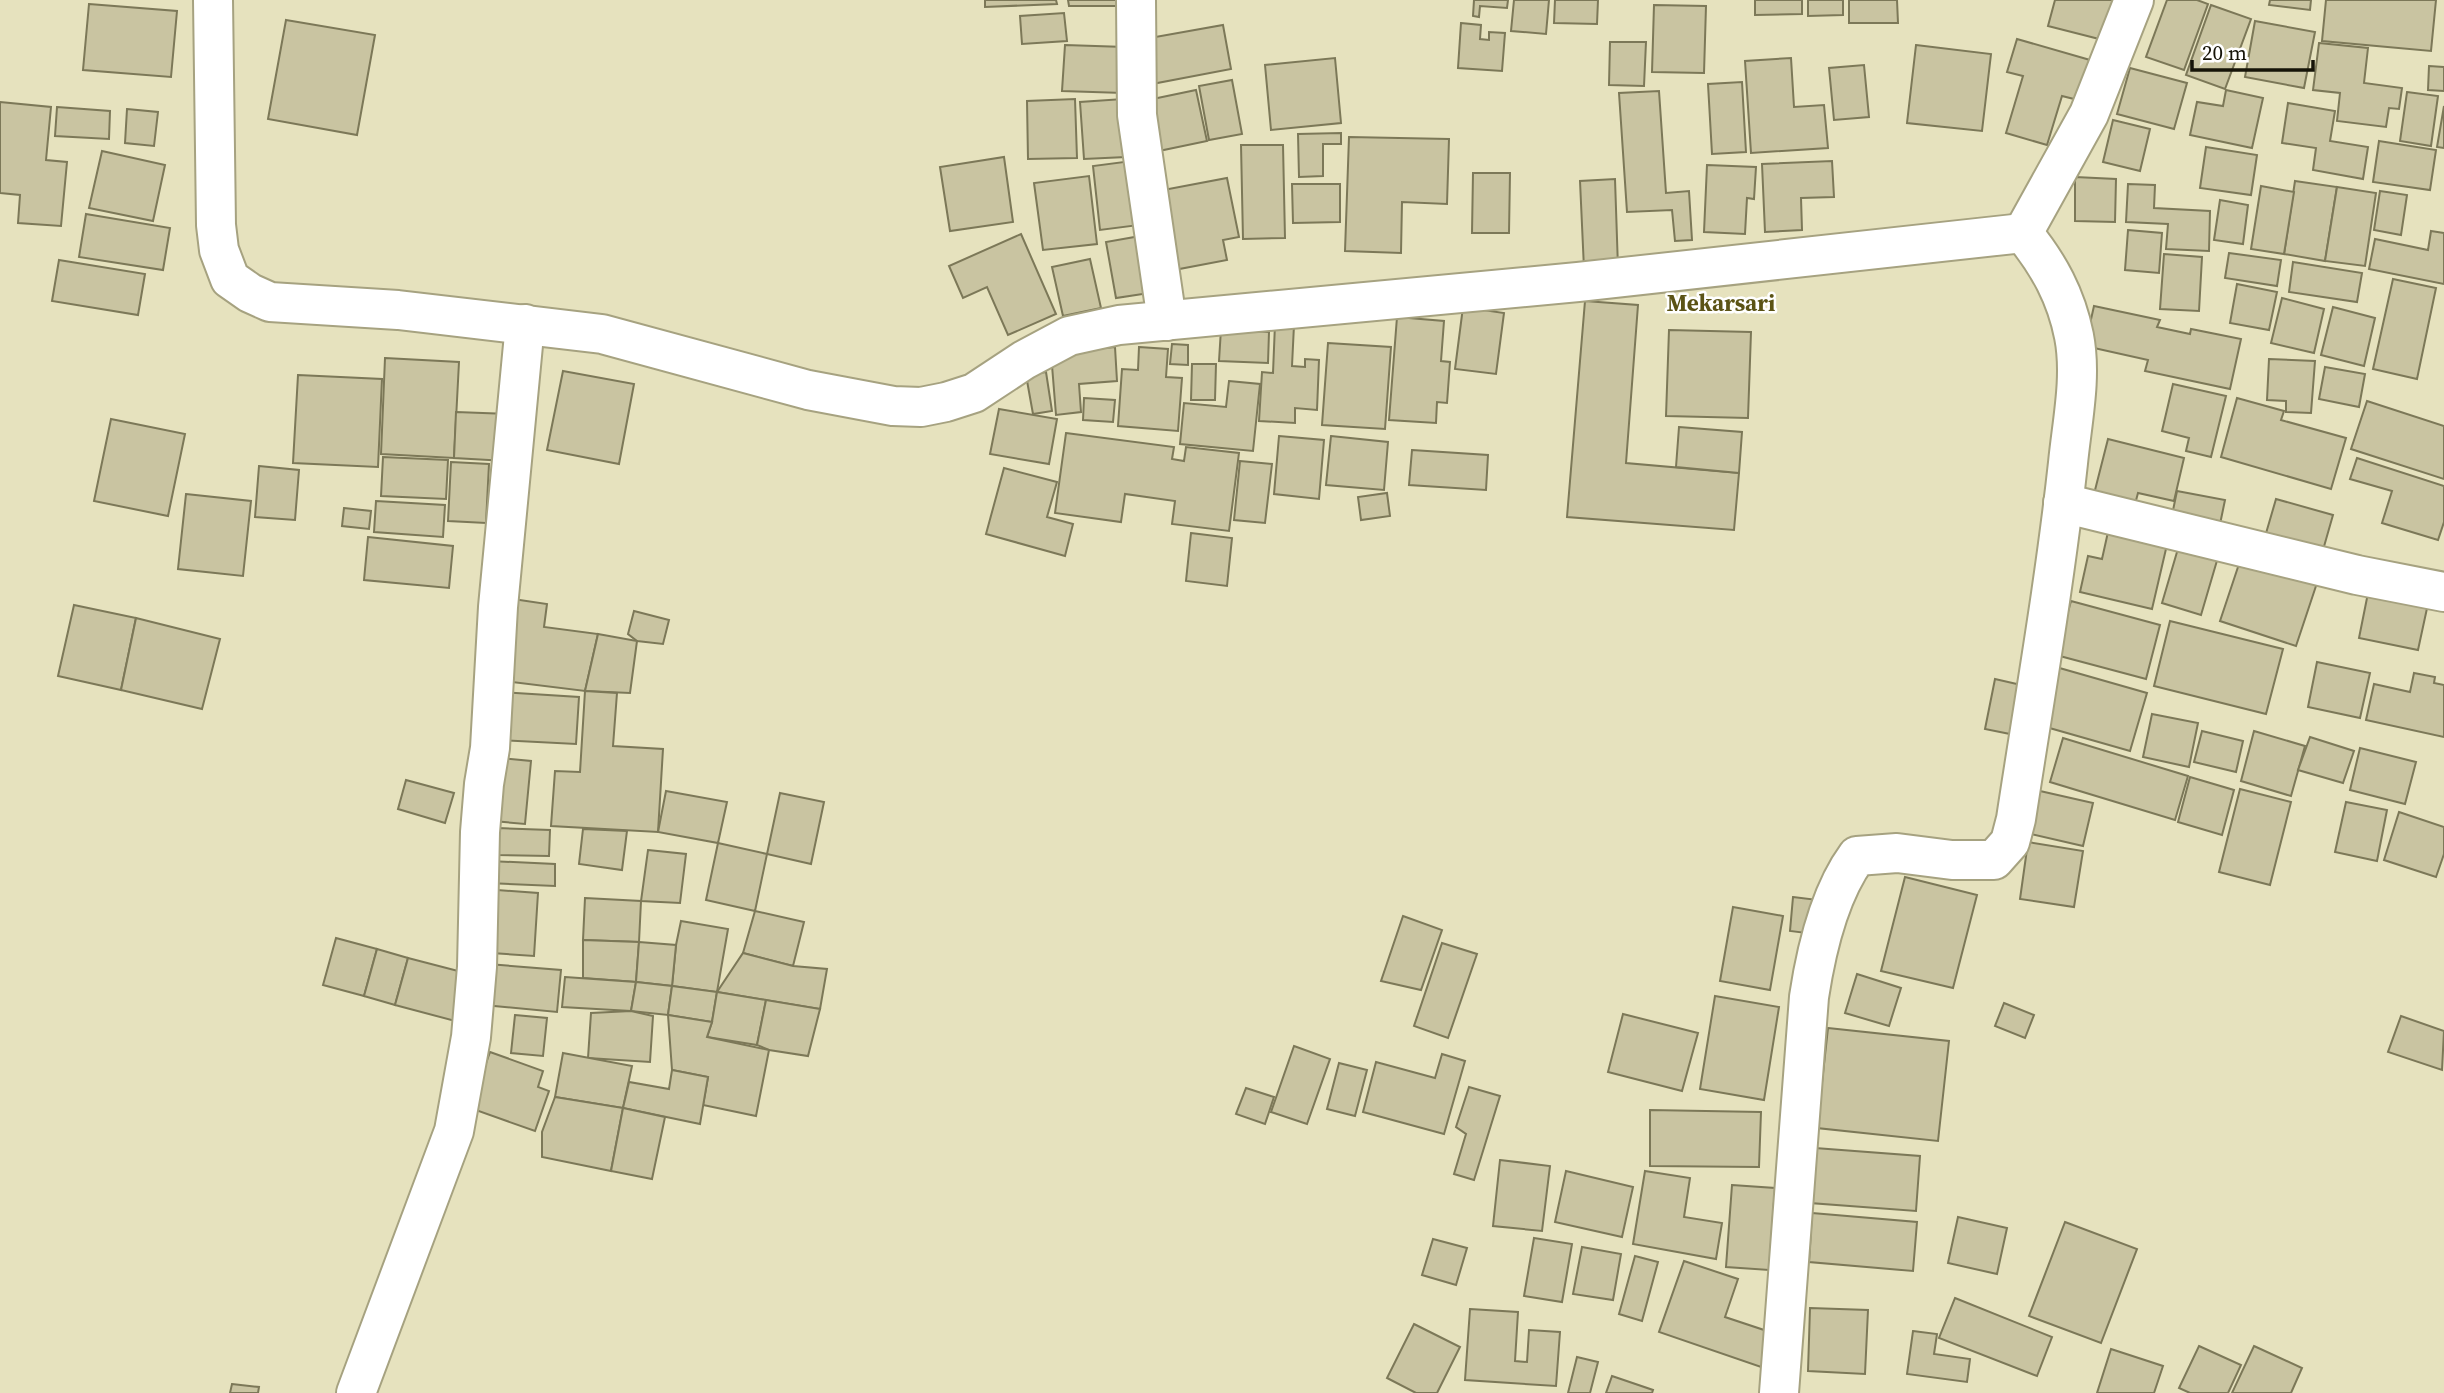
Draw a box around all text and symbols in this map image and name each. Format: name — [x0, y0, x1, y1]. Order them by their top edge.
scale bar — [2192, 28, 2313, 72]
text: 20 m — [2202, 38, 2247, 67]
district label: Mekarsari — [1667, 287, 1775, 319]

